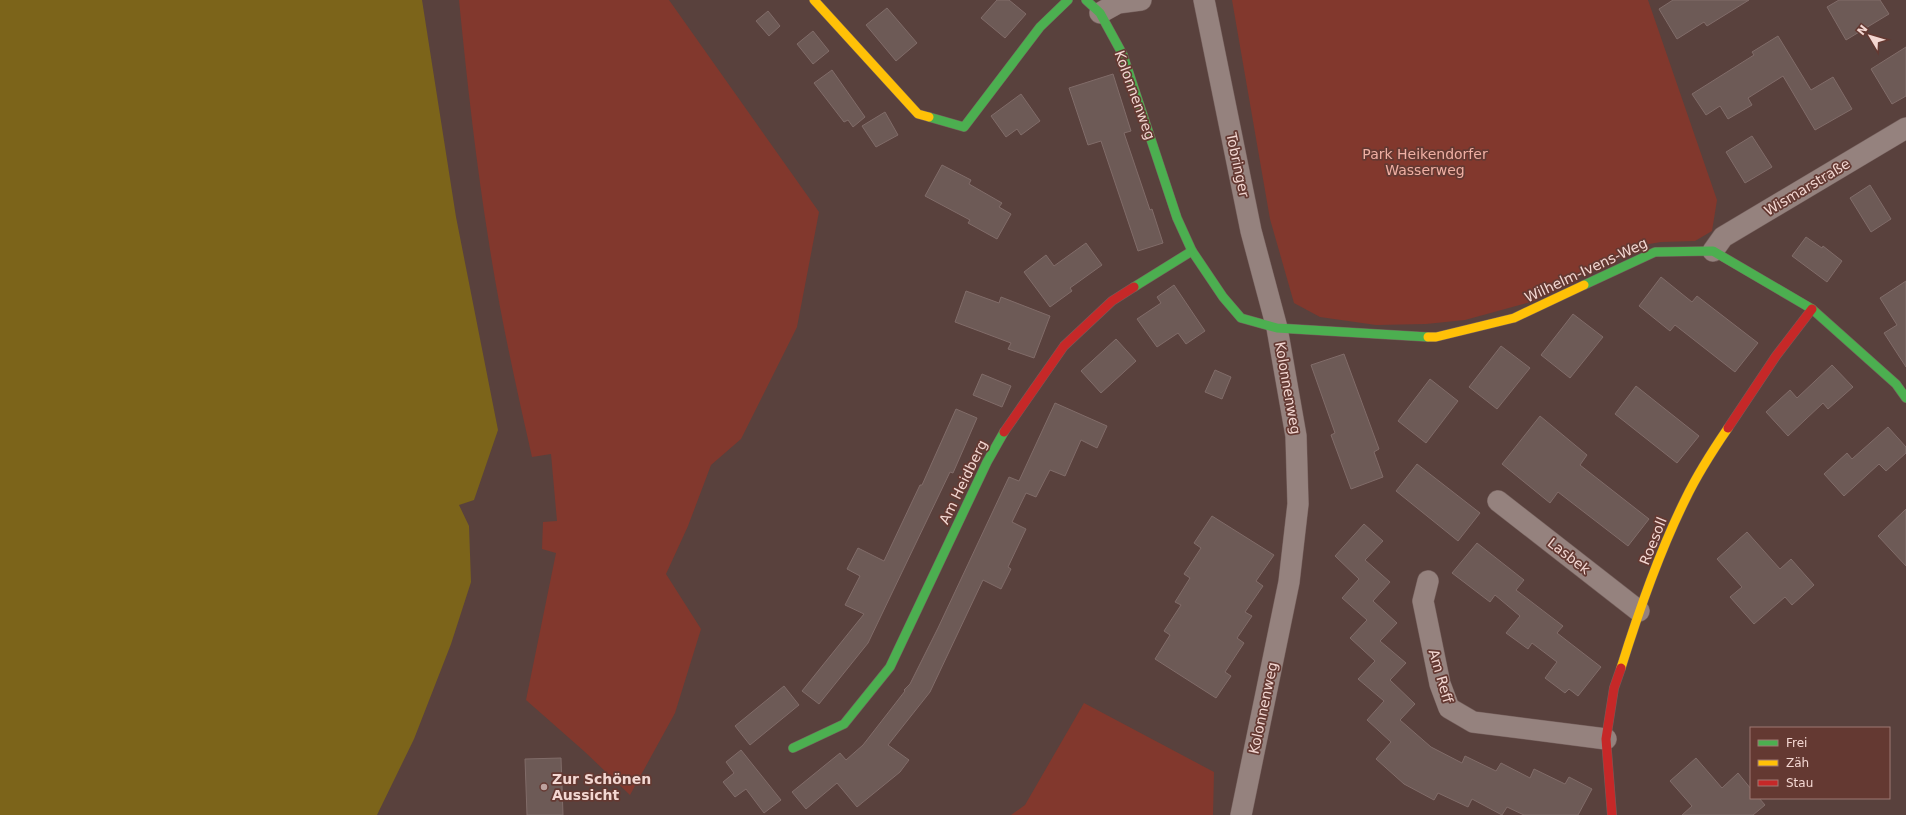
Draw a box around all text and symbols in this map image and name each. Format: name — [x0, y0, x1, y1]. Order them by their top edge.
north arrow — [1850, 16, 1890, 56]
text: N — [1855, 23, 1870, 38]
street label: Kolonnenweg — [1111, 48, 1159, 142]
street label: Tobringer — [1223, 130, 1253, 199]
park label: Park Heikendorfer Wasserweg — [1362, 146, 1488, 178]
street label: Wismarstraße — [1761, 155, 1853, 219]
street label: Wilhelm-Ivens-Weg — [1522, 235, 1650, 305]
street label: Kolonnenweg — [1272, 340, 1304, 436]
street label: Am Heidberg — [936, 437, 990, 527]
street label: Roesoll — [1636, 515, 1670, 567]
street label: Lasbek — [1545, 535, 1594, 578]
street label: Am Reff — [1426, 647, 1456, 705]
street label: Kolonnenweg — [1245, 661, 1281, 755]
legend — [1750, 727, 1890, 799]
text: Frei — [1786, 736, 1807, 750]
text: Zäh — [1786, 756, 1809, 770]
place label: Zur Schönen Aussicht — [552, 771, 651, 803]
text: Stau — [1786, 776, 1813, 790]
marker: Zur Schönen Aussicht — [539, 782, 549, 792]

